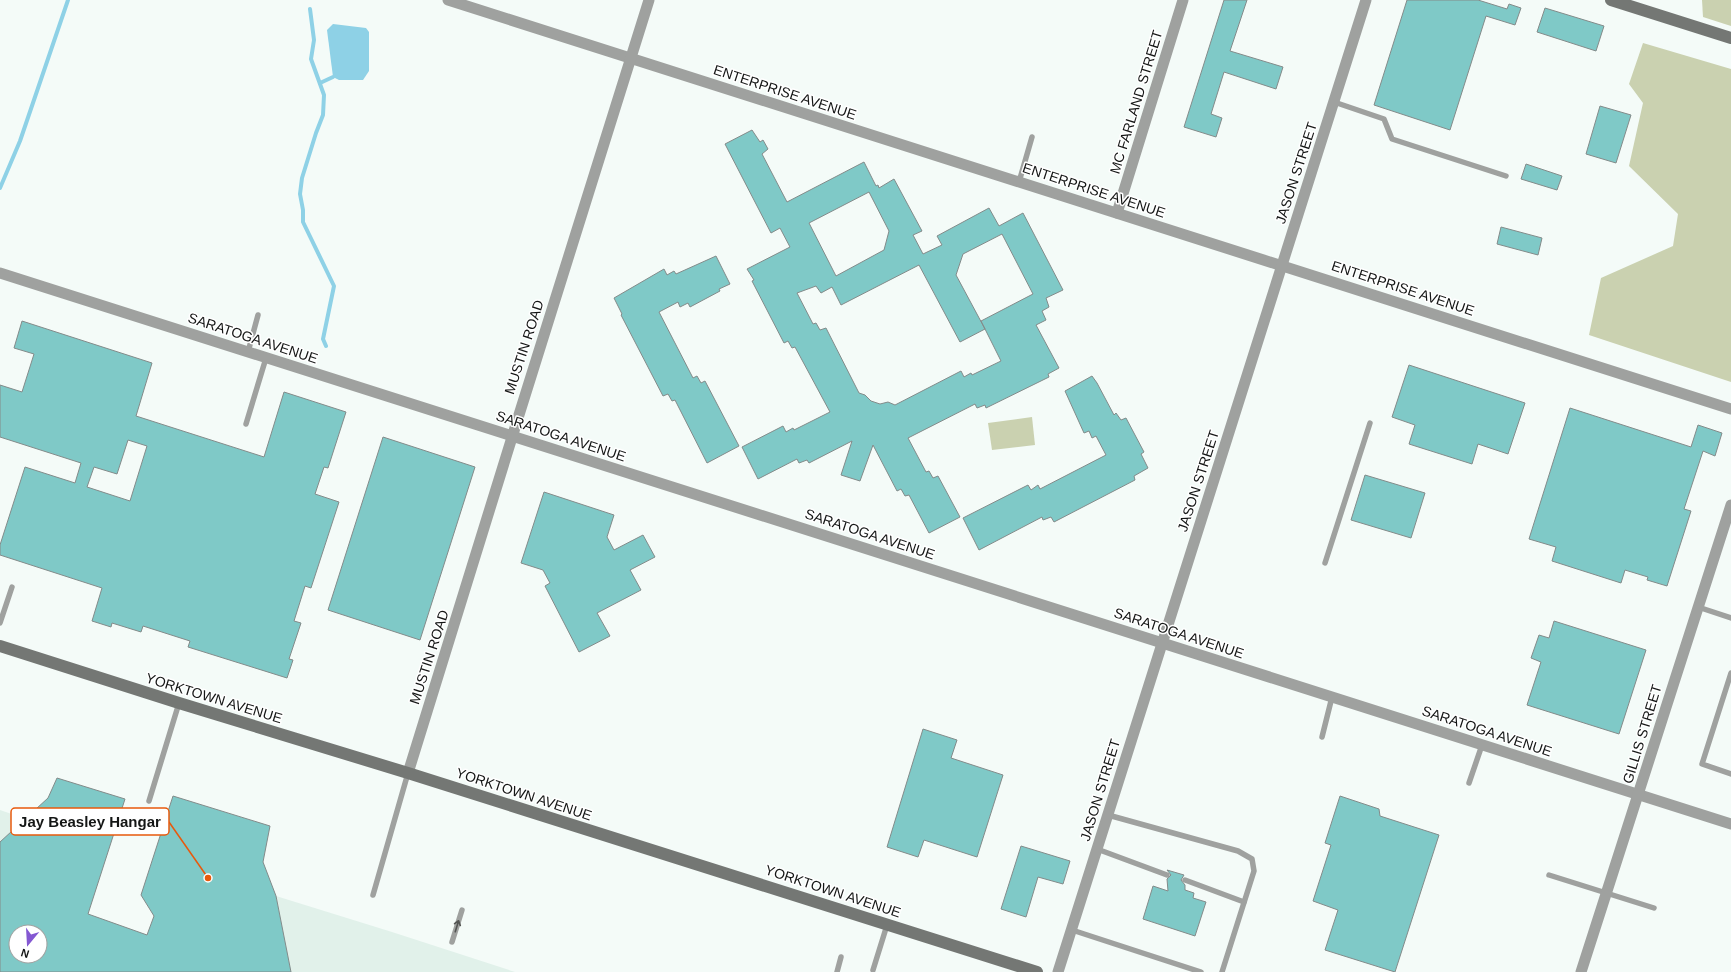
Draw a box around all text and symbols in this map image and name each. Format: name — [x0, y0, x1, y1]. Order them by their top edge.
street label: MC FARLAND STREET — [1107, 28, 1166, 176]
street label: ENTERPRISE AVENUE — [712, 61, 858, 123]
street label: JASON STREET — [1272, 120, 1320, 226]
street label: ENTERPRISE AVENUE — [1021, 159, 1167, 221]
street label: ENTERPRISE AVENUE — [1330, 257, 1476, 319]
street label: MUSTIN ROAD — [501, 298, 547, 396]
street label: SARATOGA AVENUE — [186, 309, 320, 367]
street label: SARATOGA AVENUE — [494, 407, 628, 465]
street label: JASON STREET — [1174, 428, 1222, 534]
street label: SARATOGA AVENUE — [803, 505, 937, 563]
street label: SARATOGA AVENUE — [1112, 604, 1246, 662]
street label: MUSTIN ROAD — [406, 608, 452, 706]
street label: YORKTOWN AVENUE — [144, 670, 284, 726]
street label: GILLIS STREET — [1619, 682, 1665, 785]
street label: SARATOGA AVENUE — [1420, 702, 1554, 760]
street label: JASON STREET — [1077, 737, 1123, 843]
street label: YORKTOWN AVENUE — [454, 764, 594, 824]
callout: Jay Beasley Hangar — [11, 808, 169, 835]
text: Jay Beasley Hangar — [19, 813, 161, 830]
street label: YORKTOWN AVENUE — [763, 861, 903, 921]
one-way arrow — [454, 920, 461, 933]
north arrow — [8, 924, 48, 964]
text: N — [19, 947, 31, 960]

